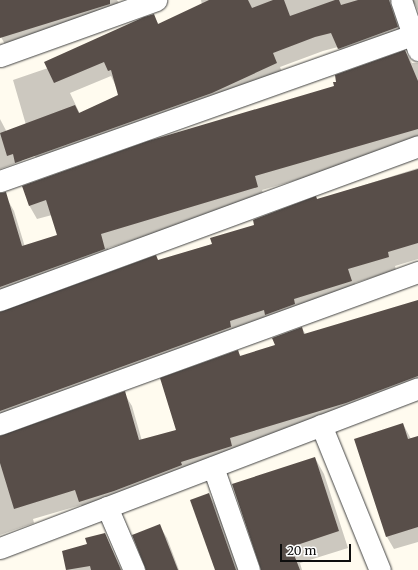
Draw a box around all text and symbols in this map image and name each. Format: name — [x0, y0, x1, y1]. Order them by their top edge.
scale bar — [282, 536, 353, 562]
text: 20 m — [287, 543, 316, 558]

